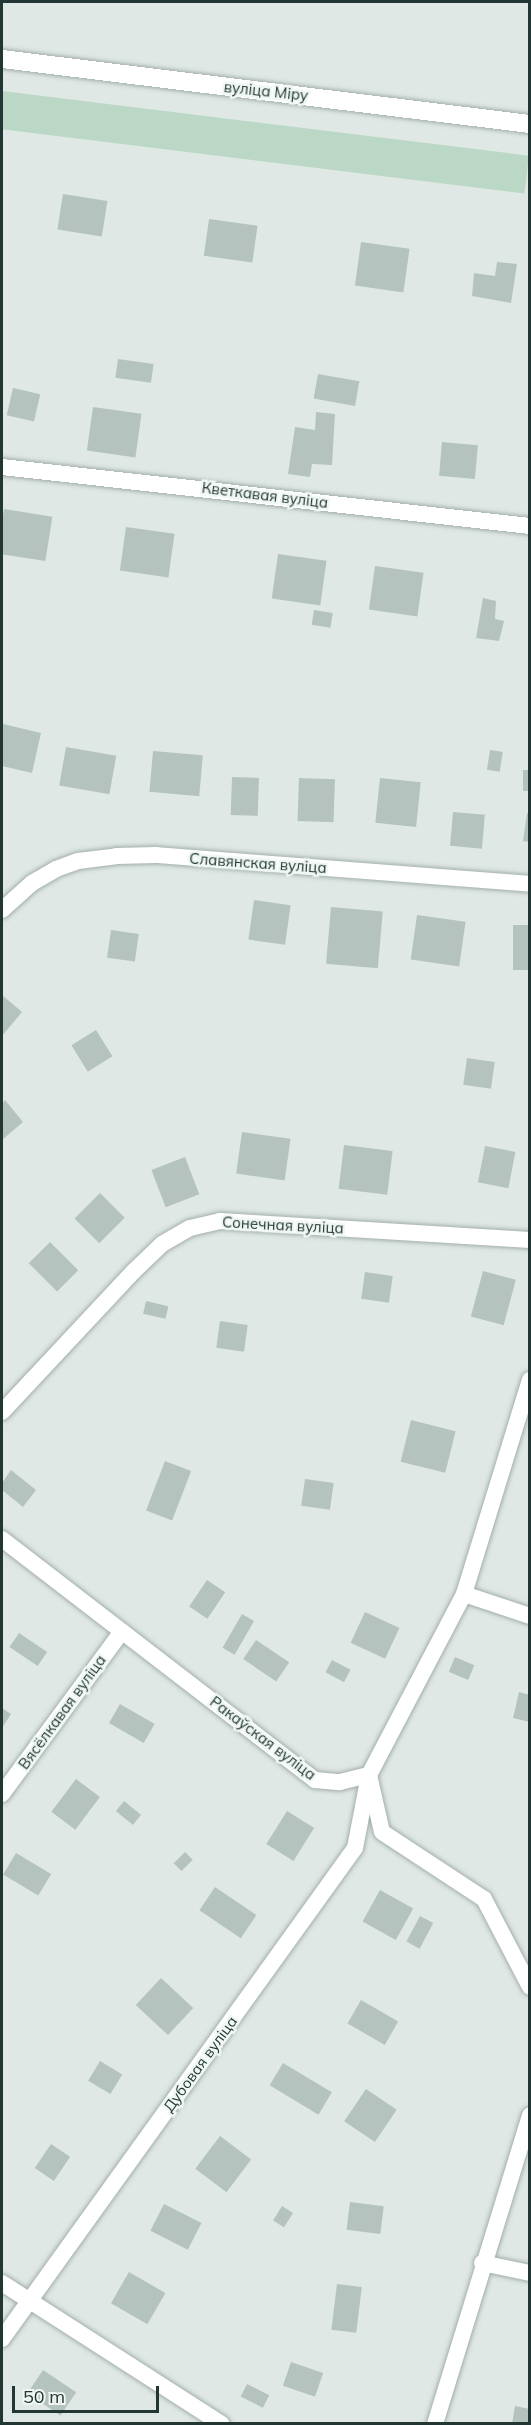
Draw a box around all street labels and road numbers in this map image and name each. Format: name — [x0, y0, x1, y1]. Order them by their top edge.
street label: вуліца Міру — [223, 78, 309, 104]
street label: Кветкавая вуліца — [201, 478, 329, 512]
street label: Славянская вуліца — [189, 849, 327, 877]
street label: Сонечная вуліца — [222, 1213, 344, 1237]
street label: Вясёлкавая вуліца — [14, 1651, 110, 1773]
street label: Ракаўская вуліца — [207, 1692, 319, 1784]
street label: Дубовая вуліца — [159, 2013, 241, 2115]

